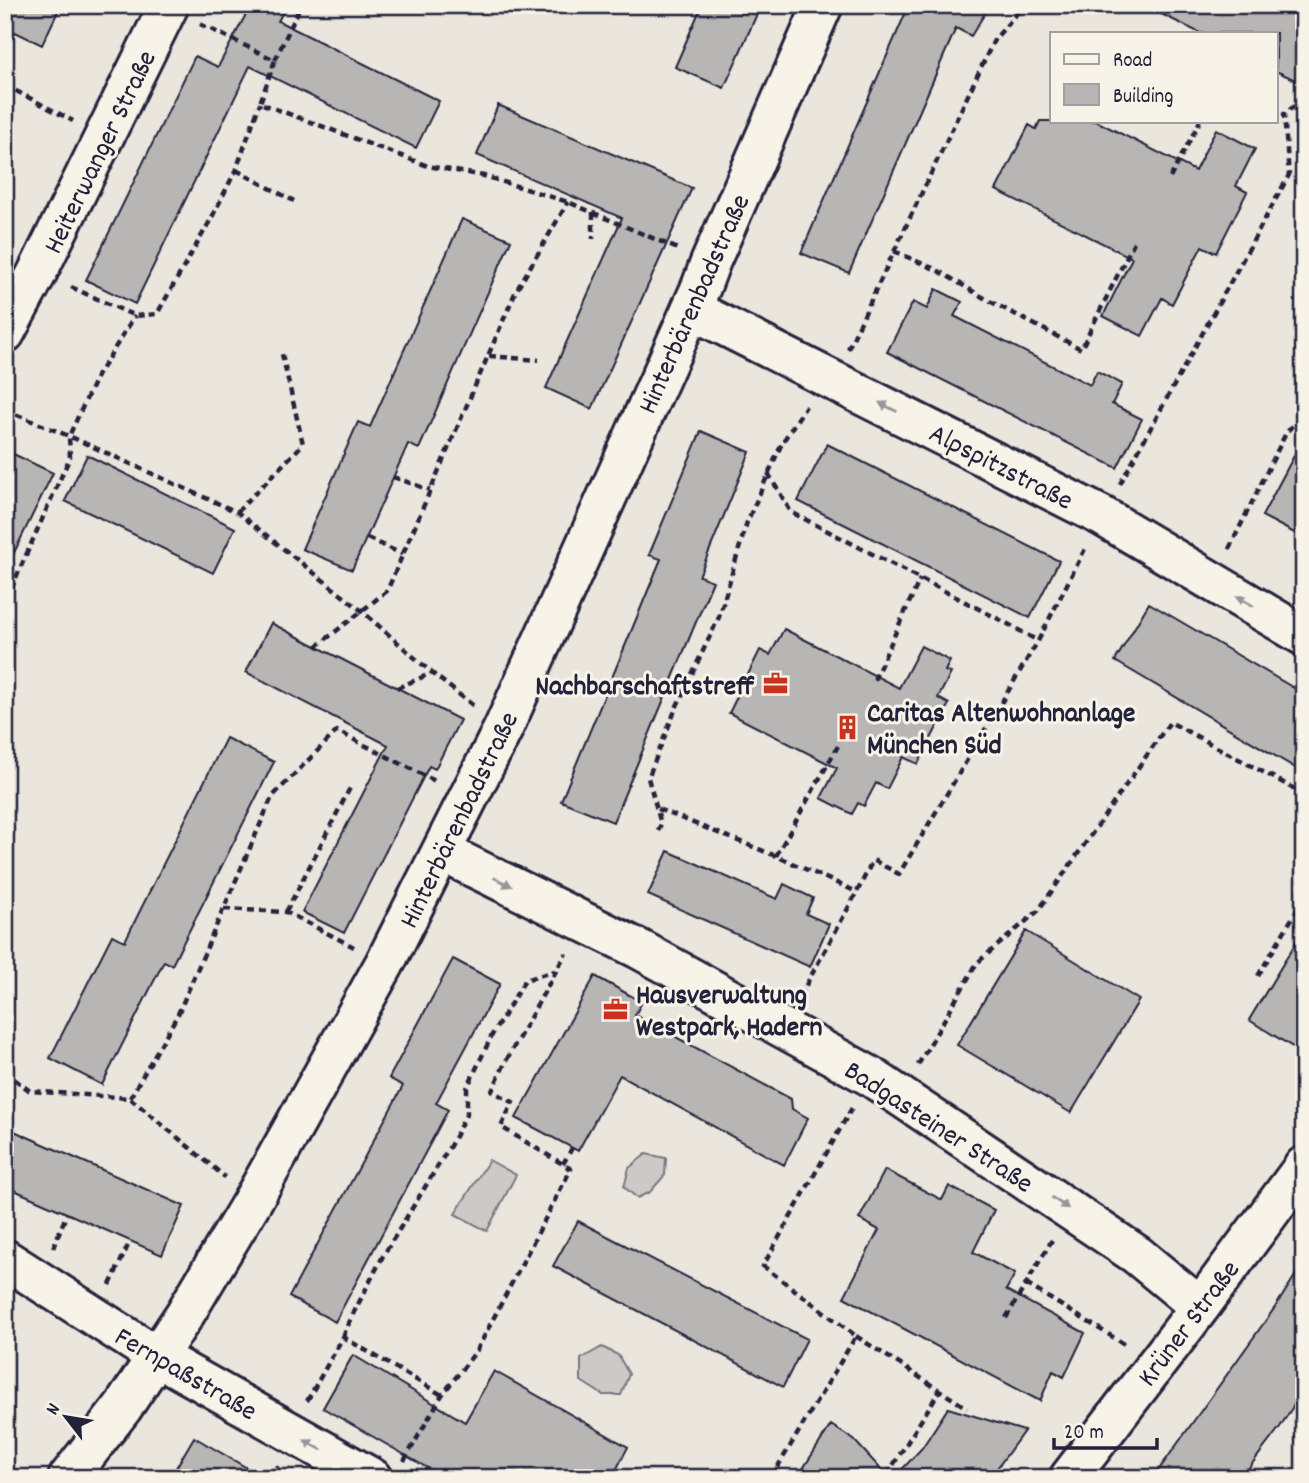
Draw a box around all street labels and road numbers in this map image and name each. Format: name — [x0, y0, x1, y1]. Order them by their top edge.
street label: Heiterwanger Straße — [36, 45, 169, 262]
street label: Hinterbärenbadstraße — [630, 189, 763, 421]
street label: Alpspitzstraße — [921, 416, 1079, 523]
street label: Hinterbärenbadstraße — [392, 706, 531, 936]
street label: Badgasteiner Straße — [835, 1053, 1040, 1205]
street label: Krüner Straße — [1130, 1253, 1252, 1397]
street label: Fernpaßstraße — [106, 1319, 263, 1433]

